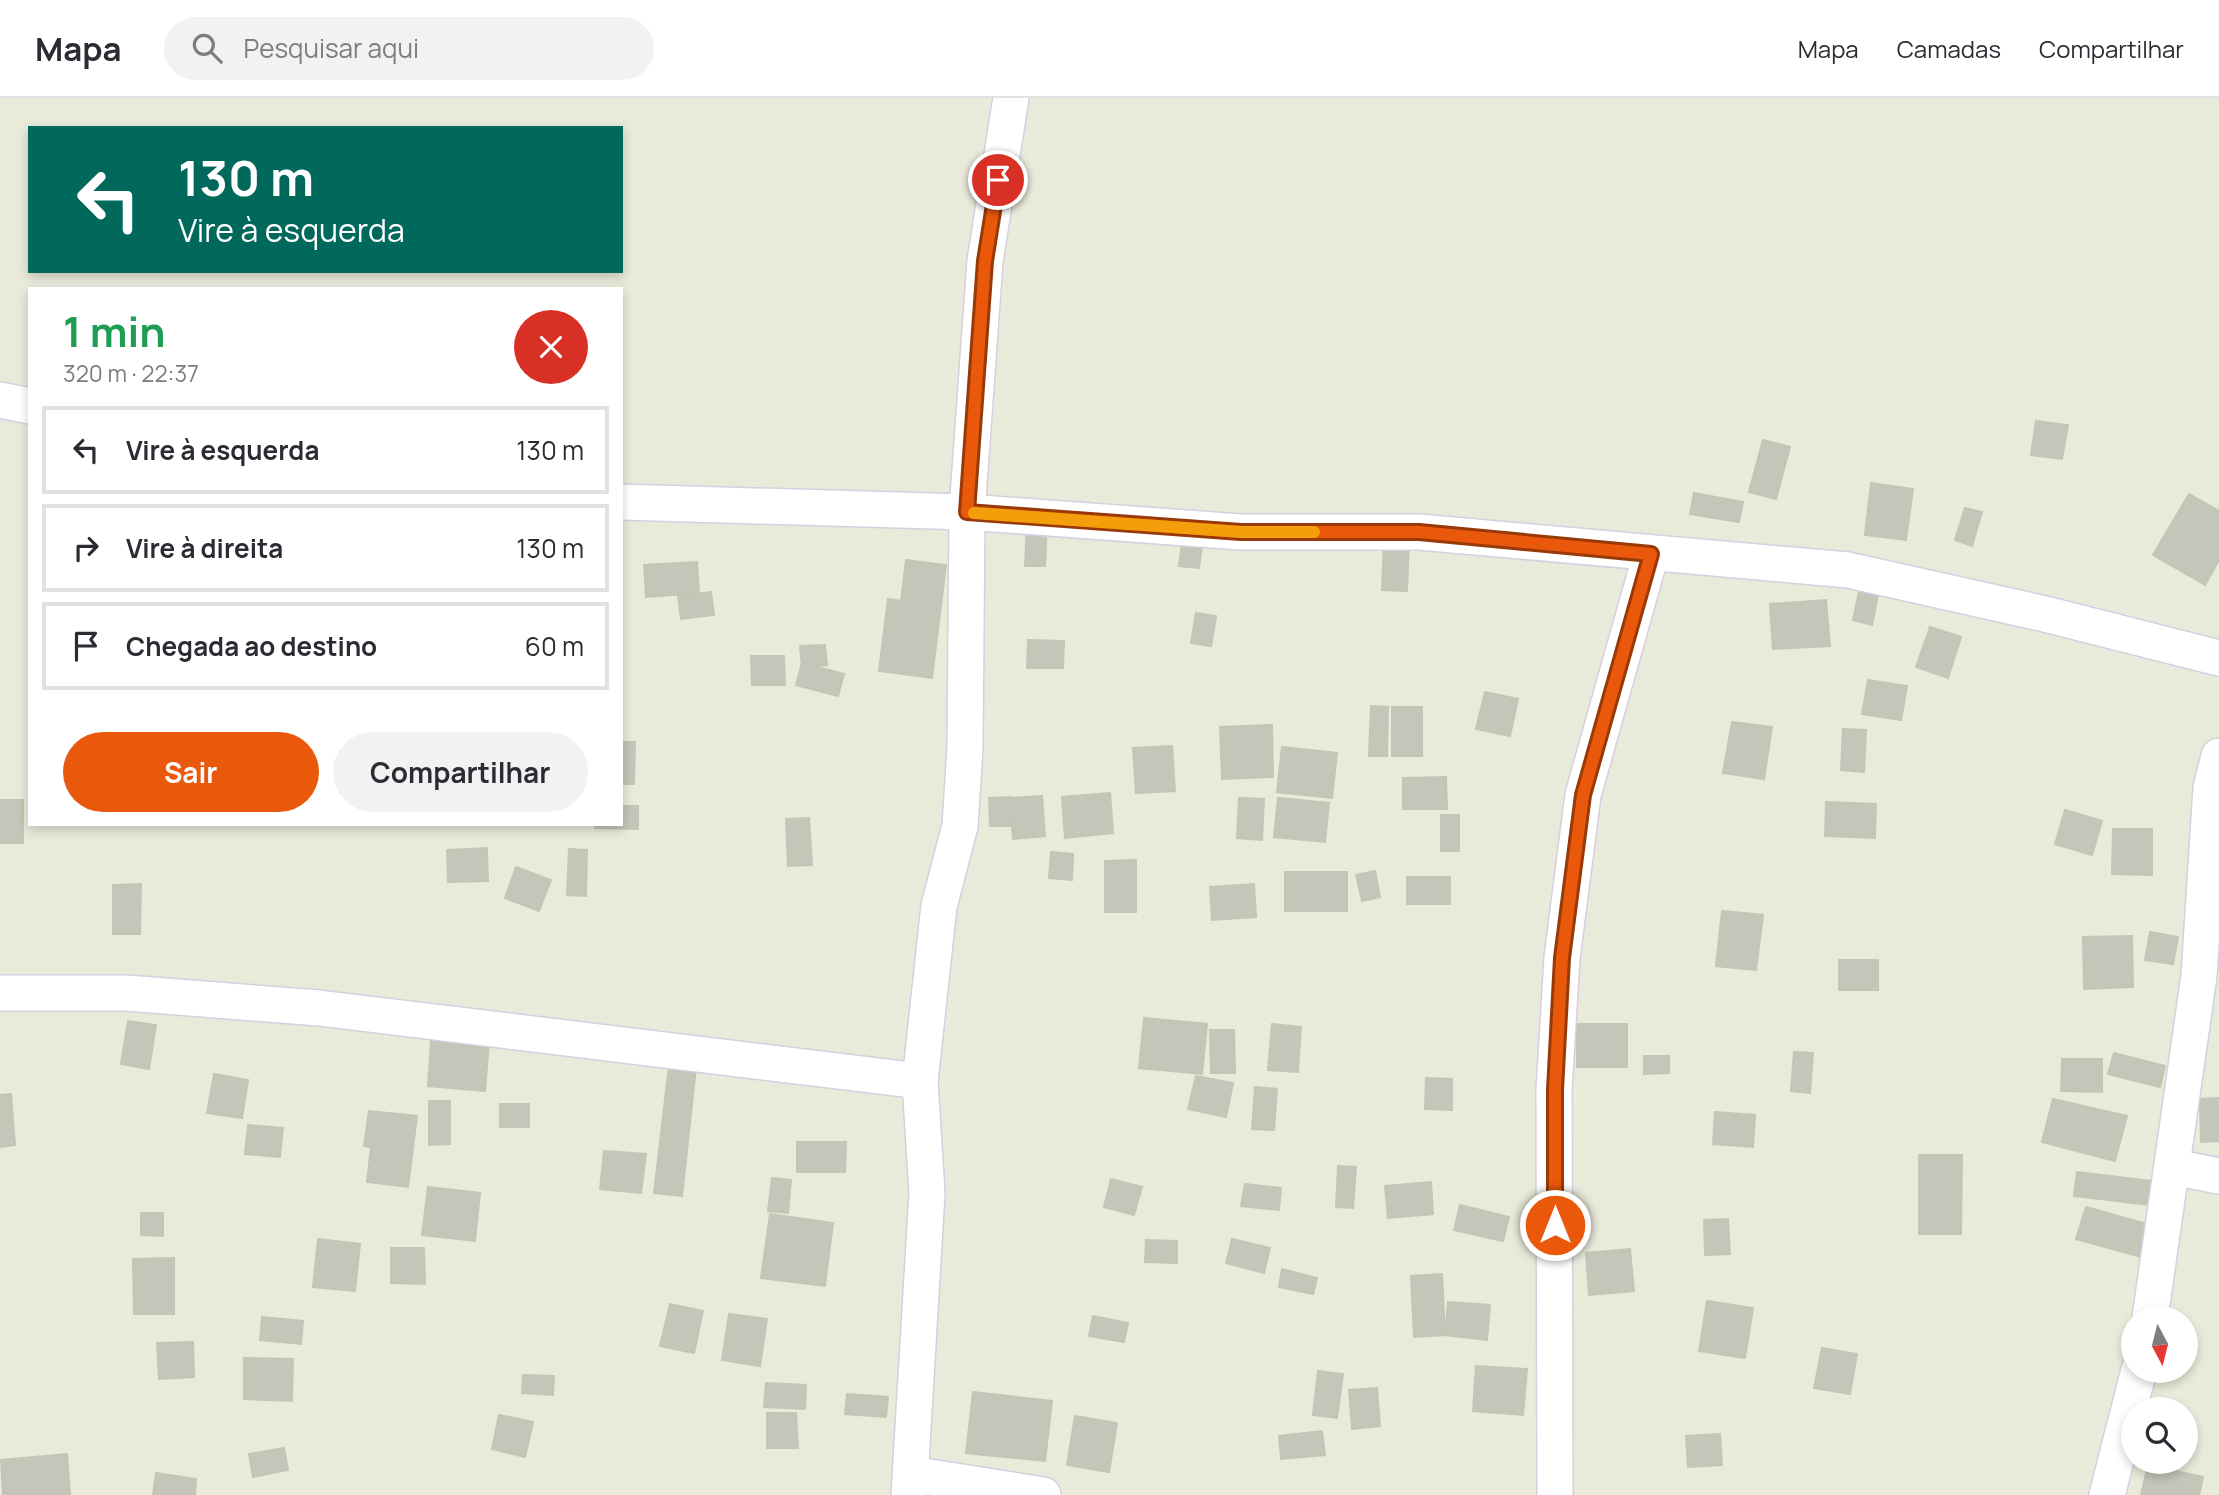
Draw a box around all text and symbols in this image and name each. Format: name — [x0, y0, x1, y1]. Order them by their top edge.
search box — [164, 17, 654, 80]
text: Mapa — [35, 26, 122, 71]
icon: search — [188, 29, 226, 67]
text: Pesquisar aqui — [244, 30, 419, 66]
text: Mapa — [1798, 32, 1859, 65]
text: Camadas — [1897, 32, 2001, 65]
text: Compartilhar — [2039, 32, 2184, 65]
text: 130 m — [178, 144, 314, 211]
pin — [968, 150, 1028, 210]
icon: left — [63, 154, 154, 245]
icon: arrive — [979, 161, 1017, 199]
text: Vire à esquerda — [178, 208, 405, 252]
text: 1 min — [63, 302, 166, 360]
button: close — [514, 310, 588, 384]
text: 320 m · 22:37 — [63, 357, 199, 389]
icon: left — [67, 431, 105, 469]
text: Vire à esquerda — [126, 432, 319, 468]
text: 130 m — [516, 432, 584, 468]
icon: right — [67, 529, 105, 567]
text: Vire à direita — [126, 530, 283, 566]
text: 130 m — [516, 530, 584, 566]
icon: arrive — [67, 627, 105, 665]
text: Chegada ao destino — [126, 628, 377, 664]
text: 60 m — [525, 628, 584, 664]
button: Sair — [63, 732, 319, 812]
button: Compartilhar — [333, 732, 588, 812]
position arrow — [1518, 1188, 1592, 1262]
north arrow — [2121, 1306, 2198, 1382]
map controls — [2121, 1306, 2198, 1474]
button: search — [2121, 1397, 2198, 1474]

